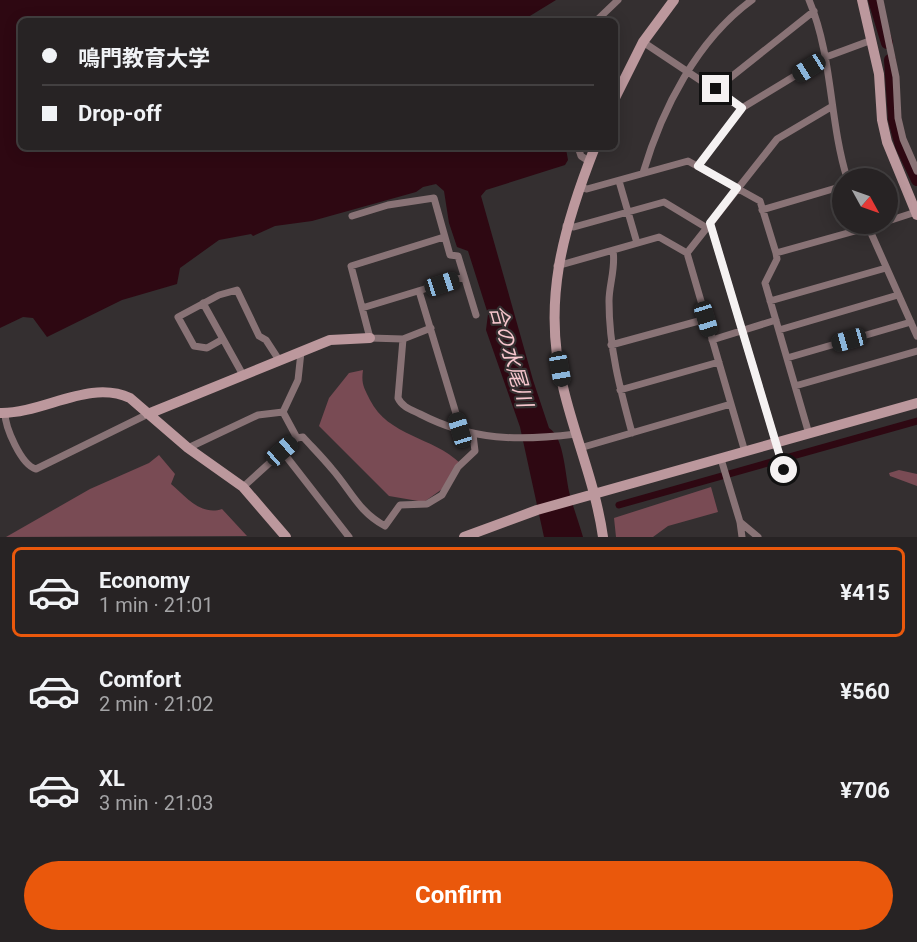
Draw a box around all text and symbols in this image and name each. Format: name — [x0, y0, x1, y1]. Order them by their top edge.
text: 鳴門教育大学 — [78, 46, 210, 71]
car — [789, 51, 829, 85]
route end — [702, 75, 729, 102]
text: Drop-off — [78, 101, 162, 126]
north arrow — [832, 168, 898, 234]
map controls — [832, 168, 898, 234]
car — [422, 270, 462, 298]
car — [692, 299, 720, 339]
water label: 合の水尾川 — [485, 302, 538, 412]
car — [829, 326, 869, 354]
car — [548, 350, 572, 388]
car — [446, 410, 474, 450]
car — [263, 432, 301, 470]
route start — [770, 456, 797, 483]
icon: car — [27, 565, 81, 619]
text: Economy — [99, 568, 190, 593]
text: ¥415 — [840, 580, 890, 605]
text: 1 min · 21:01 — [99, 593, 214, 617]
icon: car — [27, 664, 81, 718]
text: Comfort — [99, 667, 181, 692]
text: ¥560 — [840, 679, 890, 704]
text: 2 min · 21:02 — [99, 692, 214, 716]
icon: car — [27, 763, 81, 817]
text: XL — [99, 766, 125, 791]
text: ¥706 — [840, 778, 890, 803]
text: 3 min · 21:03 — [99, 791, 214, 815]
button: Confirm — [24, 861, 893, 930]

